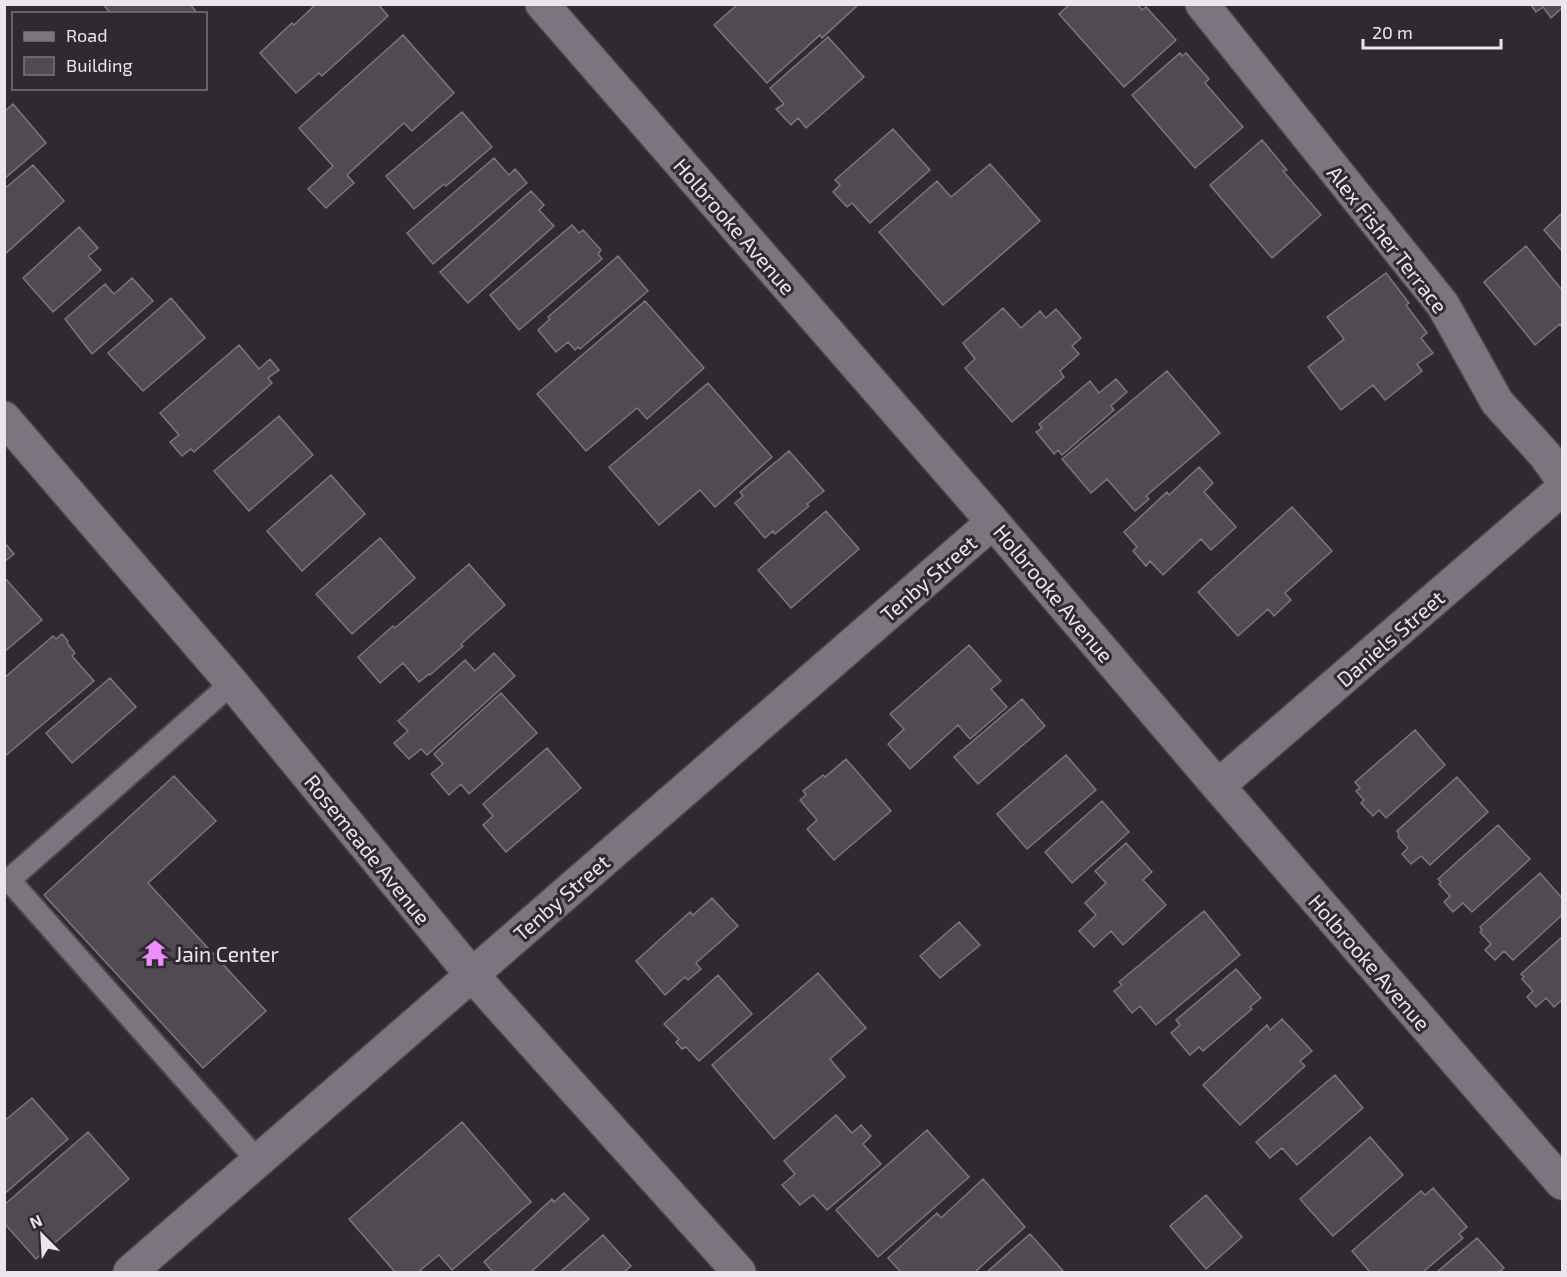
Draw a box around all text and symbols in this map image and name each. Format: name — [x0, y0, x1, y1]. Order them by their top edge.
legend — [12, 12, 207, 90]
scale bar — [1363, 12, 1501, 50]
text: 20 m — [1372, 21, 1413, 43]
text: Road — [66, 24, 107, 46]
text: Building — [66, 54, 133, 76]
street label: Holbrooke Avenue — [669, 153, 801, 299]
street label: Alex Fisher Terrace — [1323, 160, 1453, 318]
street label: Holbrooke Avenue — [989, 519, 1119, 667]
street label: Tenby Street — [875, 530, 981, 626]
street label: Daniels Street — [1331, 585, 1449, 691]
street label: Rosemeade Avenue — [300, 769, 436, 929]
street label: Tenby Street — [508, 849, 614, 945]
street label: Holbrooke Avenue — [1304, 889, 1436, 1035]
temple icon: Jain Center — [140, 938, 170, 968]
place label: Jain Center — [175, 941, 279, 966]
north arrow — [12, 1205, 72, 1265]
text: N — [27, 1210, 45, 1232]

